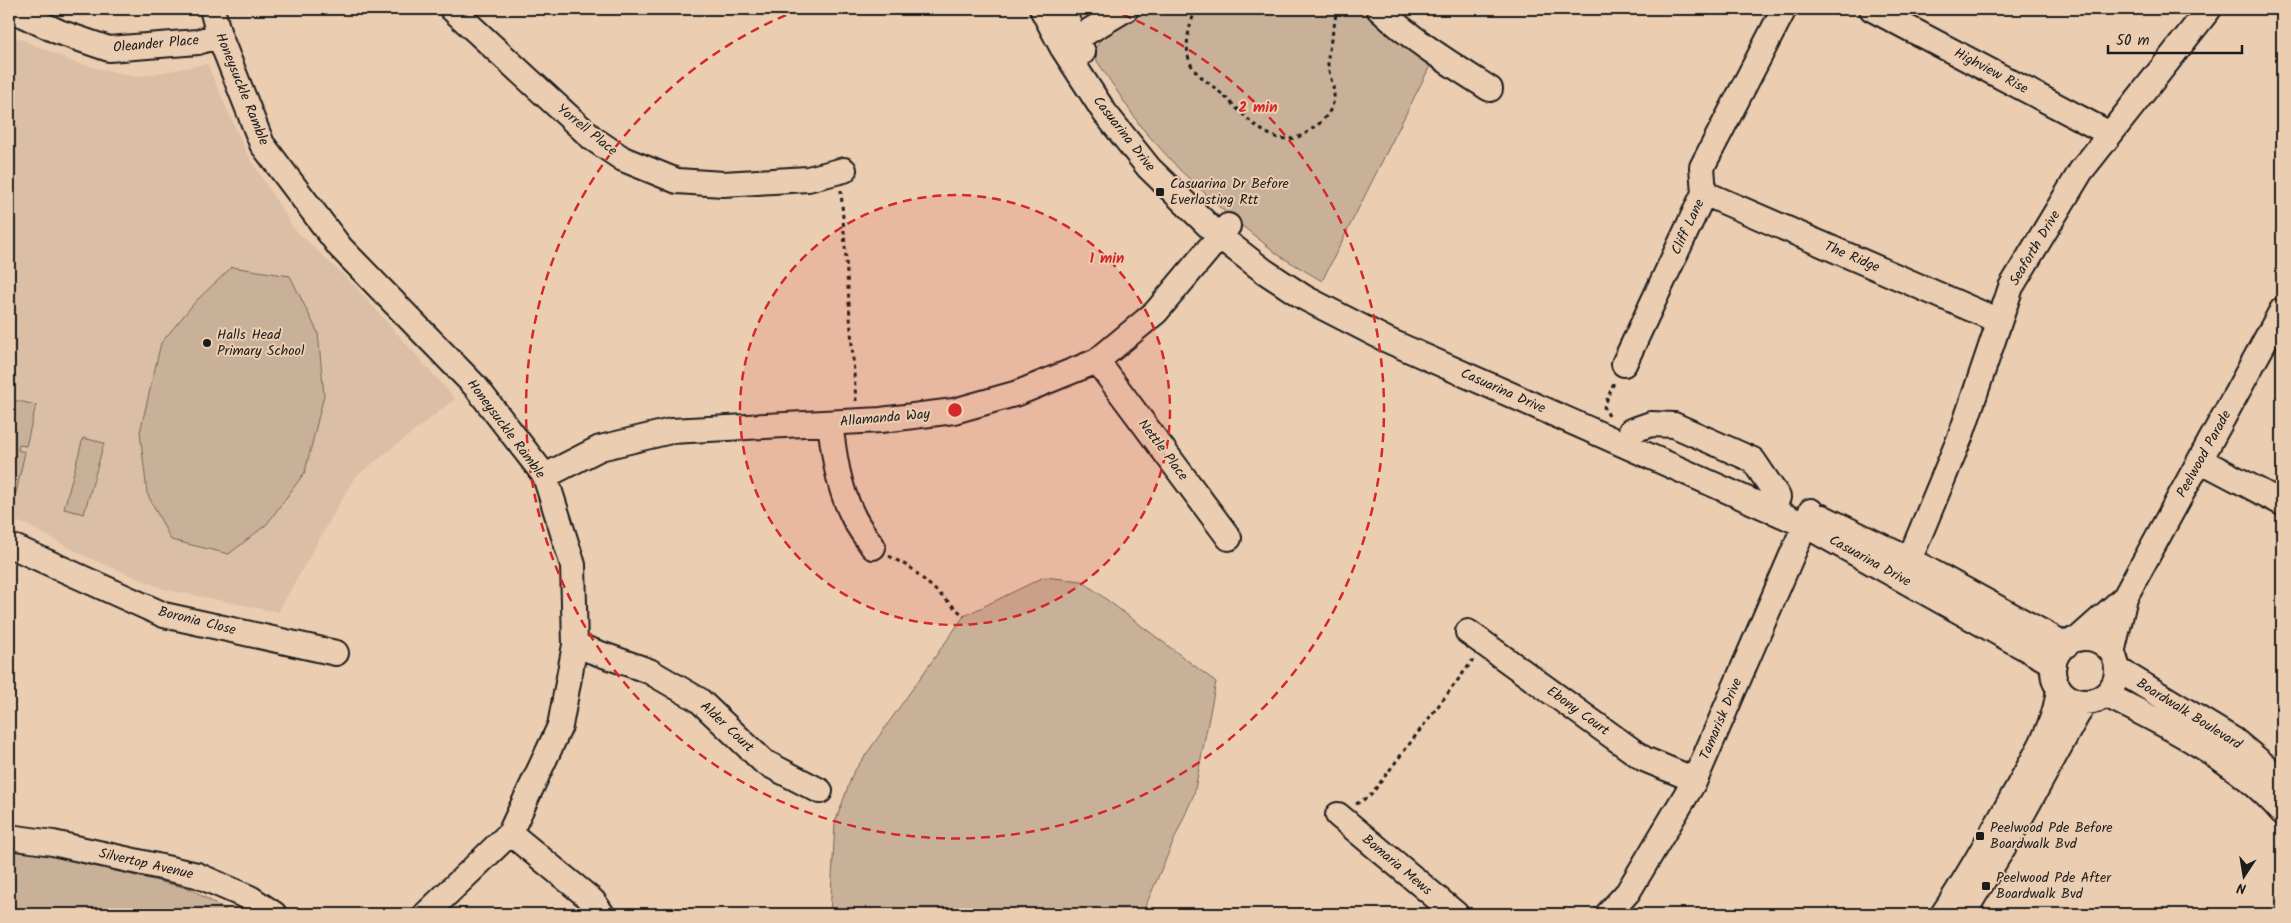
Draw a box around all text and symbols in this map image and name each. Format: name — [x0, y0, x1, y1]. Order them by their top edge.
scale bar — [2108, 22, 2242, 54]
street label: Oleander Place — [112, 29, 200, 59]
street label: Honeysuckle Ramble — [209, 29, 275, 149]
text: 50 m — [2116, 29, 2150, 53]
street label: Highview Rise — [1950, 42, 2033, 100]
street label: Casuarina Drive — [1087, 91, 1161, 177]
text: 2 min — [1238, 96, 1278, 120]
street label: Yorrell Place — [552, 99, 623, 162]
place label: Casuarina Dr Before Everlasting Rtt — [1170, 173, 1290, 211]
marker: Casuarina Dr Before Everlasting Rtt — [1154, 186, 1166, 198]
street label: Cliff Lane — [1666, 195, 1711, 259]
street label: Seaforth Drive — [2004, 206, 2066, 290]
street label: The Ridge — [1821, 235, 1884, 279]
text: 1 min — [1090, 247, 1124, 271]
place label: Halls Head Primary School — [217, 324, 305, 362]
marker: Halls Head Primary School — [201, 337, 213, 349]
street label: Casuarina Drive — [1457, 362, 1550, 420]
street label: Honeysuckle Ramble — [461, 375, 551, 484]
centre of rings — [946, 401, 964, 419]
street label: Allamanda Way — [839, 403, 931, 433]
street label: Peelwood Parade — [2171, 406, 2237, 502]
street label: Nettle Place — [1133, 415, 1194, 486]
street label: Casuarina Drive — [1825, 529, 1916, 593]
street label: Boronia Close — [156, 601, 239, 641]
street label: Boardwalk Boulevard — [2132, 673, 2247, 756]
street label: Tamarisk Drive — [1694, 674, 1748, 763]
street label: Ebony Court — [1542, 681, 1614, 742]
street label: Alder Court — [695, 696, 759, 758]
place label: Peelwood Pde Before Boardwalk Bvd — [1990, 817, 2113, 855]
street label: Bomaria Mews — [1357, 829, 1437, 901]
marker: Peelwood Pde Before Boardwalk Bvd — [1974, 830, 1986, 842]
street label: Silvertop Avenue — [97, 842, 196, 886]
north arrow — [2218, 850, 2268, 900]
place label: Peelwood Pde After Boardwalk Bvd — [1996, 867, 2112, 905]
text: N — [2235, 876, 2248, 899]
marker: Peelwood Pde After Boardwalk Bvd — [1980, 880, 1992, 892]

